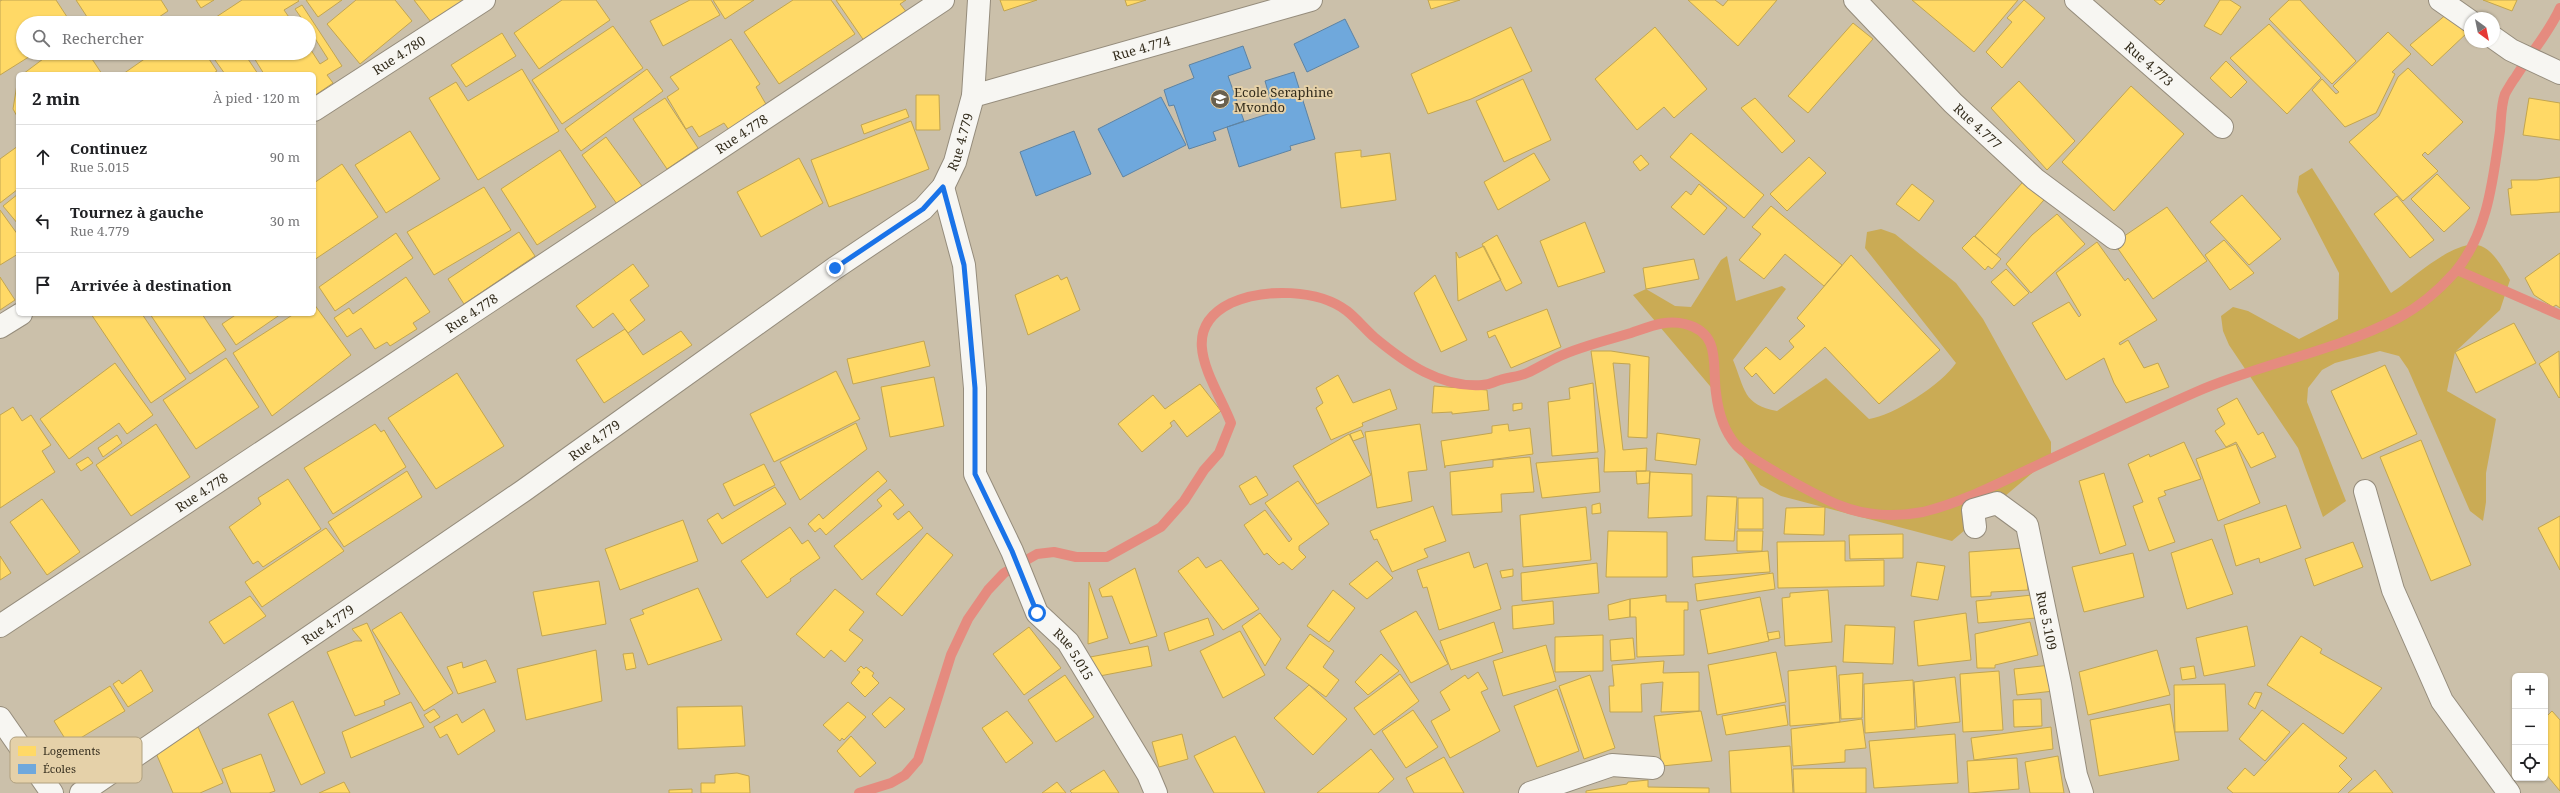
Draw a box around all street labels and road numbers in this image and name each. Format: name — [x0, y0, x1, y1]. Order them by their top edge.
street label: Rue 4.780 — [369, 31, 429, 79]
street label: Rue 4.774 — [1110, 31, 1173, 65]
street label: Rue 4.773 — [2121, 37, 2178, 90]
street label: Rue 4.777 — [1950, 99, 2006, 153]
street label: Rue 4.778 — [712, 110, 771, 158]
street label: Rue 4.779 — [943, 111, 977, 174]
street label: Rue 4.778 — [442, 289, 501, 337]
street label: Rue 4.779 — [565, 415, 624, 465]
street label: Rue 4.778 — [172, 468, 231, 516]
street label: Rue 5.109 — [2032, 590, 2062, 652]
street label: Rue 4.779 — [298, 600, 358, 649]
street label: Rue 5.015 — [1050, 624, 1098, 683]

